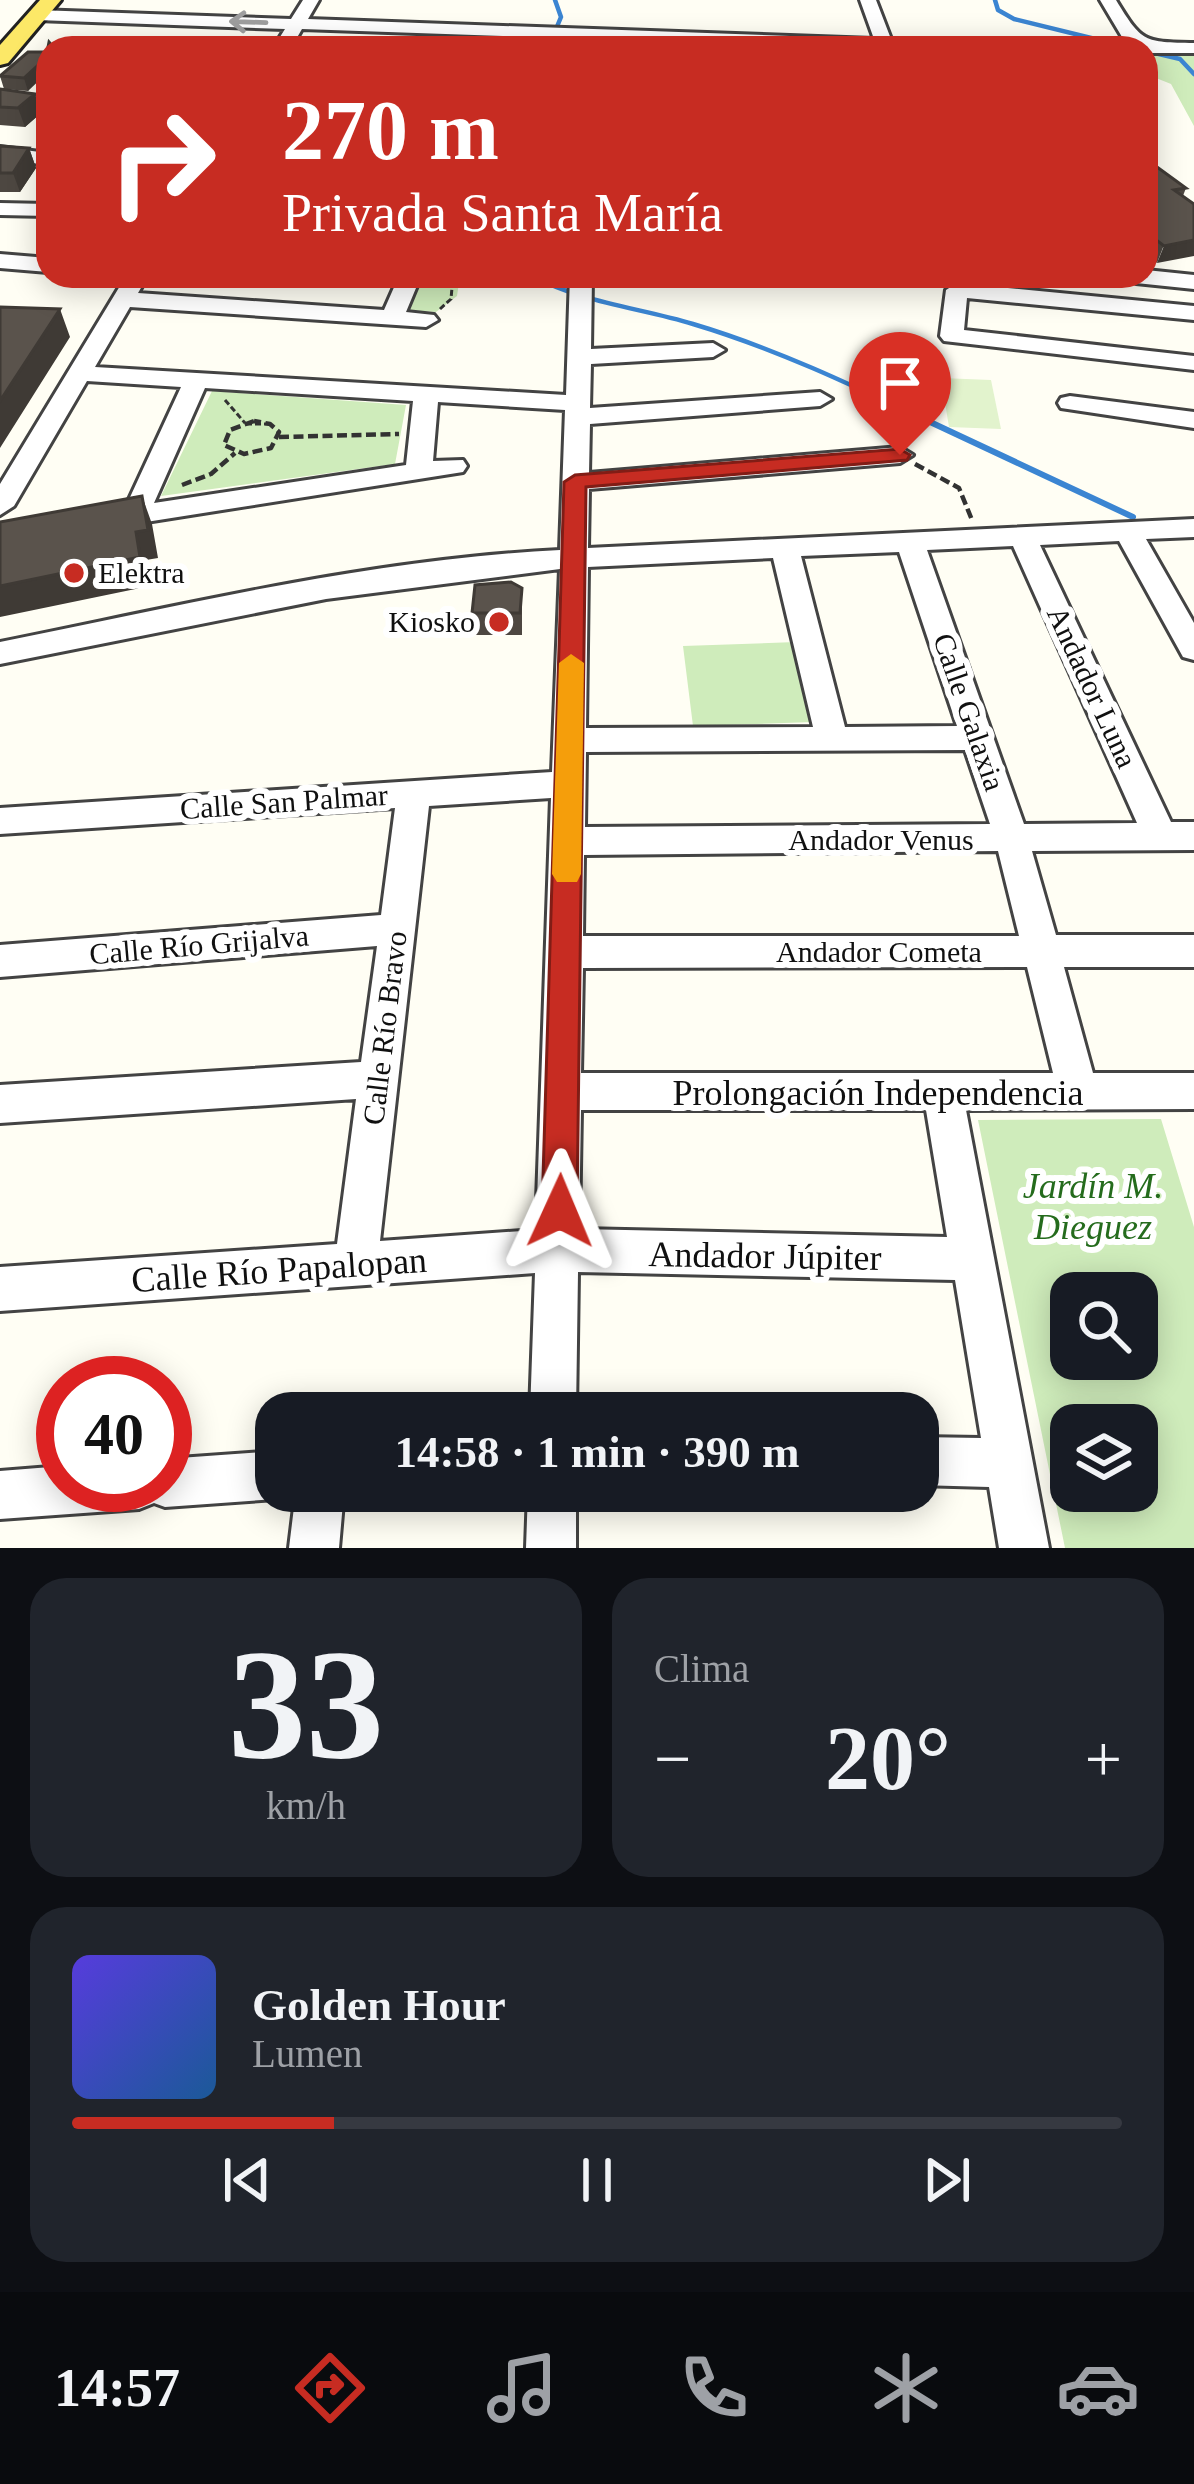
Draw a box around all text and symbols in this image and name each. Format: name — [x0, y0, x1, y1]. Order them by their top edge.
one-way arrow — [229, 10, 268, 33]
icon: right — [84, 84, 240, 240]
text: 270 m — [282, 84, 499, 177]
text: Privada Santa María — [282, 183, 723, 243]
pin — [849, 332, 951, 455]
icon: arrive — [867, 350, 933, 416]
place label: Elektra — [98, 556, 185, 589]
marker: Elektra — [61, 560, 87, 586]
street label: Andador Luna — [1041, 601, 1144, 773]
place label: Kiosko — [388, 605, 475, 638]
marker: Kiosko — [486, 609, 512, 635]
street label: Calle Galaxia — [927, 629, 1012, 795]
street label: Calle San Palmar — [179, 778, 389, 825]
street label: Andador Venus — [788, 823, 974, 856]
street label: Calle Río Grijalva — [88, 918, 310, 971]
street label: Calle Río Bravo — [356, 929, 413, 1127]
street label: Andador Cometa — [776, 935, 982, 968]
street label: Prolongación Independencia — [673, 1073, 1083, 1113]
position arrow — [497, 1148, 623, 1274]
park label: Jardín M. Dieguez — [1023, 1166, 1163, 1247]
street label: Andador Júpiter — [648, 1234, 882, 1278]
street label: Calle Río Papalopan — [130, 1240, 428, 1300]
map controls — [1050, 1272, 1158, 1512]
button: search — [1050, 1272, 1158, 1380]
speed limit sign: 40 — [36, 1356, 192, 1512]
button: layers — [1050, 1404, 1158, 1512]
text: 14:58 · 1 min · 390 m — [395, 1427, 800, 1477]
text: 33 — [228, 1618, 384, 1791]
text: Clima — [654, 1647, 749, 1690]
text: 20° — [825, 1709, 951, 1808]
text: − — [654, 1722, 691, 1795]
text: + — [1085, 1722, 1122, 1795]
text: km/h — [266, 1784, 346, 1827]
text: Golden Hour — [252, 1980, 506, 2030]
text: Lumen — [252, 2032, 362, 2075]
icon: previous — [214, 2147, 280, 2213]
icon: pause — [564, 2147, 630, 2213]
icon: next — [914, 2147, 980, 2213]
icon: directions — [288, 2346, 372, 2430]
icon: music — [480, 2346, 564, 2430]
icon: phone — [672, 2346, 756, 2430]
icon: climate — [864, 2346, 948, 2430]
icon: car — [1056, 2346, 1140, 2430]
text: 14:57 — [54, 2358, 180, 2418]

